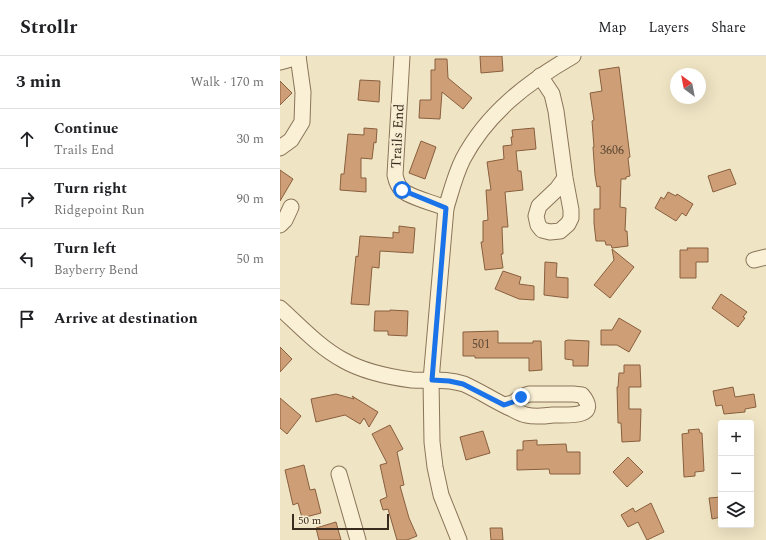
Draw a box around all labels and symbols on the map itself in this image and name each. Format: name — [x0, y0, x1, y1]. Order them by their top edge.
north arrow — [670, 68, 706, 104]
street label: Trails End — [385, 103, 410, 169]
house number: 3606 — [600, 141, 624, 160]
route start — [393, 181, 411, 199]
house number: 501 — [472, 335, 490, 354]
route end — [512, 388, 530, 406]
scale bar — [292, 512, 389, 531]

